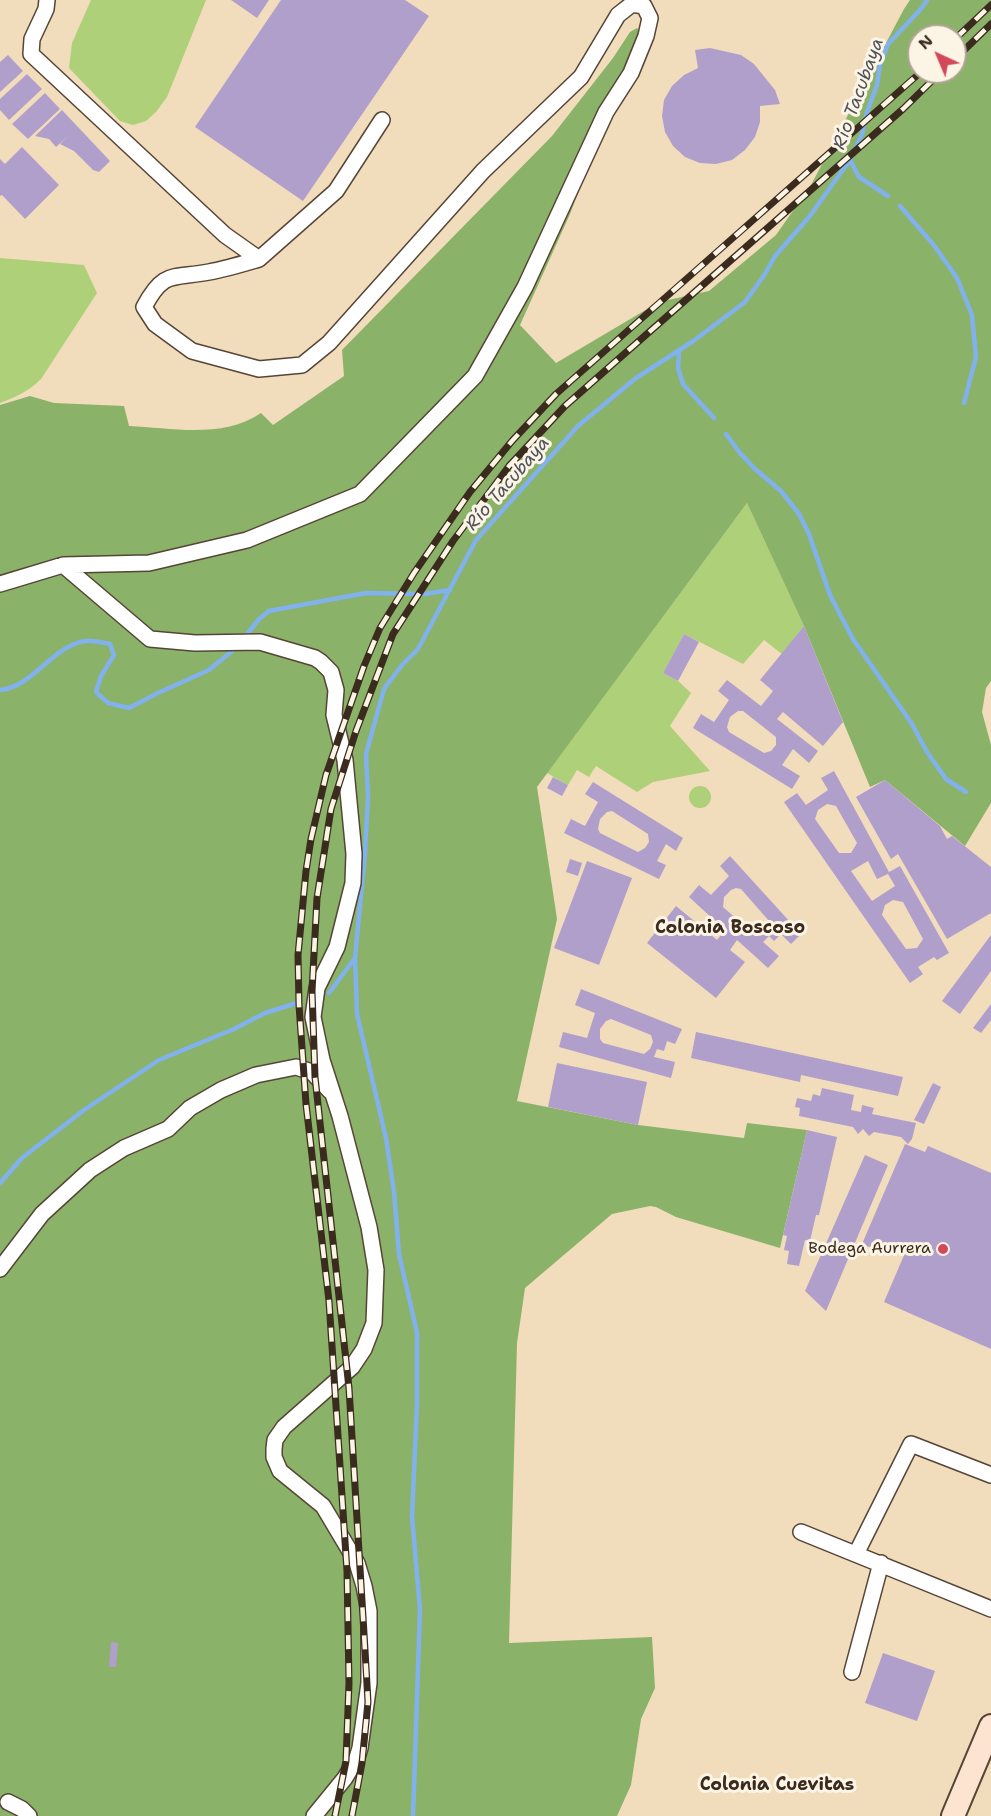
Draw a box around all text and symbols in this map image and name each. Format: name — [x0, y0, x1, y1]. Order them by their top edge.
north arrow — [907, 24, 967, 84]
text: N — [914, 30, 937, 54]
water label: Río Tacubaya — [829, 35, 889, 153]
water label: Río Tacubaya — [462, 433, 554, 535]
district label: Colonia Boscoso — [655, 917, 805, 939]
place label: Bodega Aurrera — [808, 1239, 931, 1259]
marker: Bodega Aurrera — [936, 1242, 950, 1256]
district label: Colonia Cuevitas — [700, 1774, 854, 1796]

